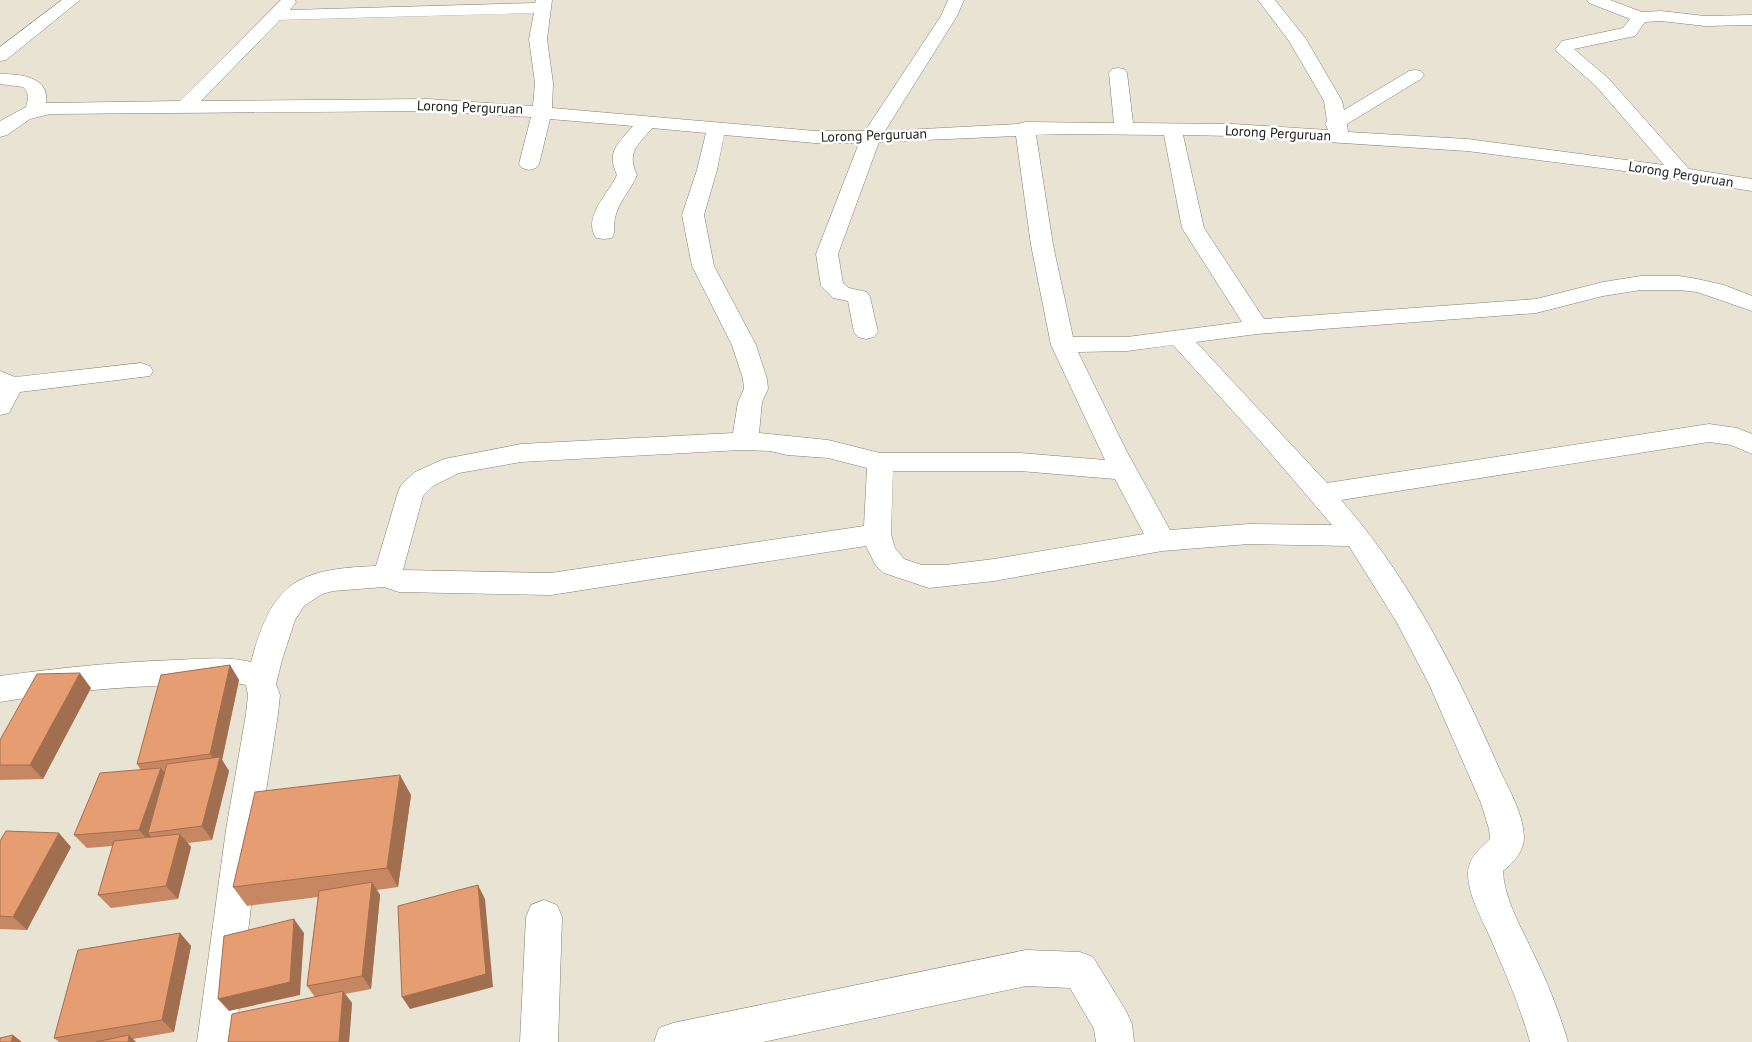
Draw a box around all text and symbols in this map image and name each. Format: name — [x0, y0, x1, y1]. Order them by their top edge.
street label: Lorong Perguruan — [417, 96, 523, 118]
street label: Lorong Perguruan — [1224, 121, 1332, 145]
street label: Lorong Perguruan — [821, 124, 927, 146]
street label: Lorong Perguruan — [1627, 157, 1735, 191]

